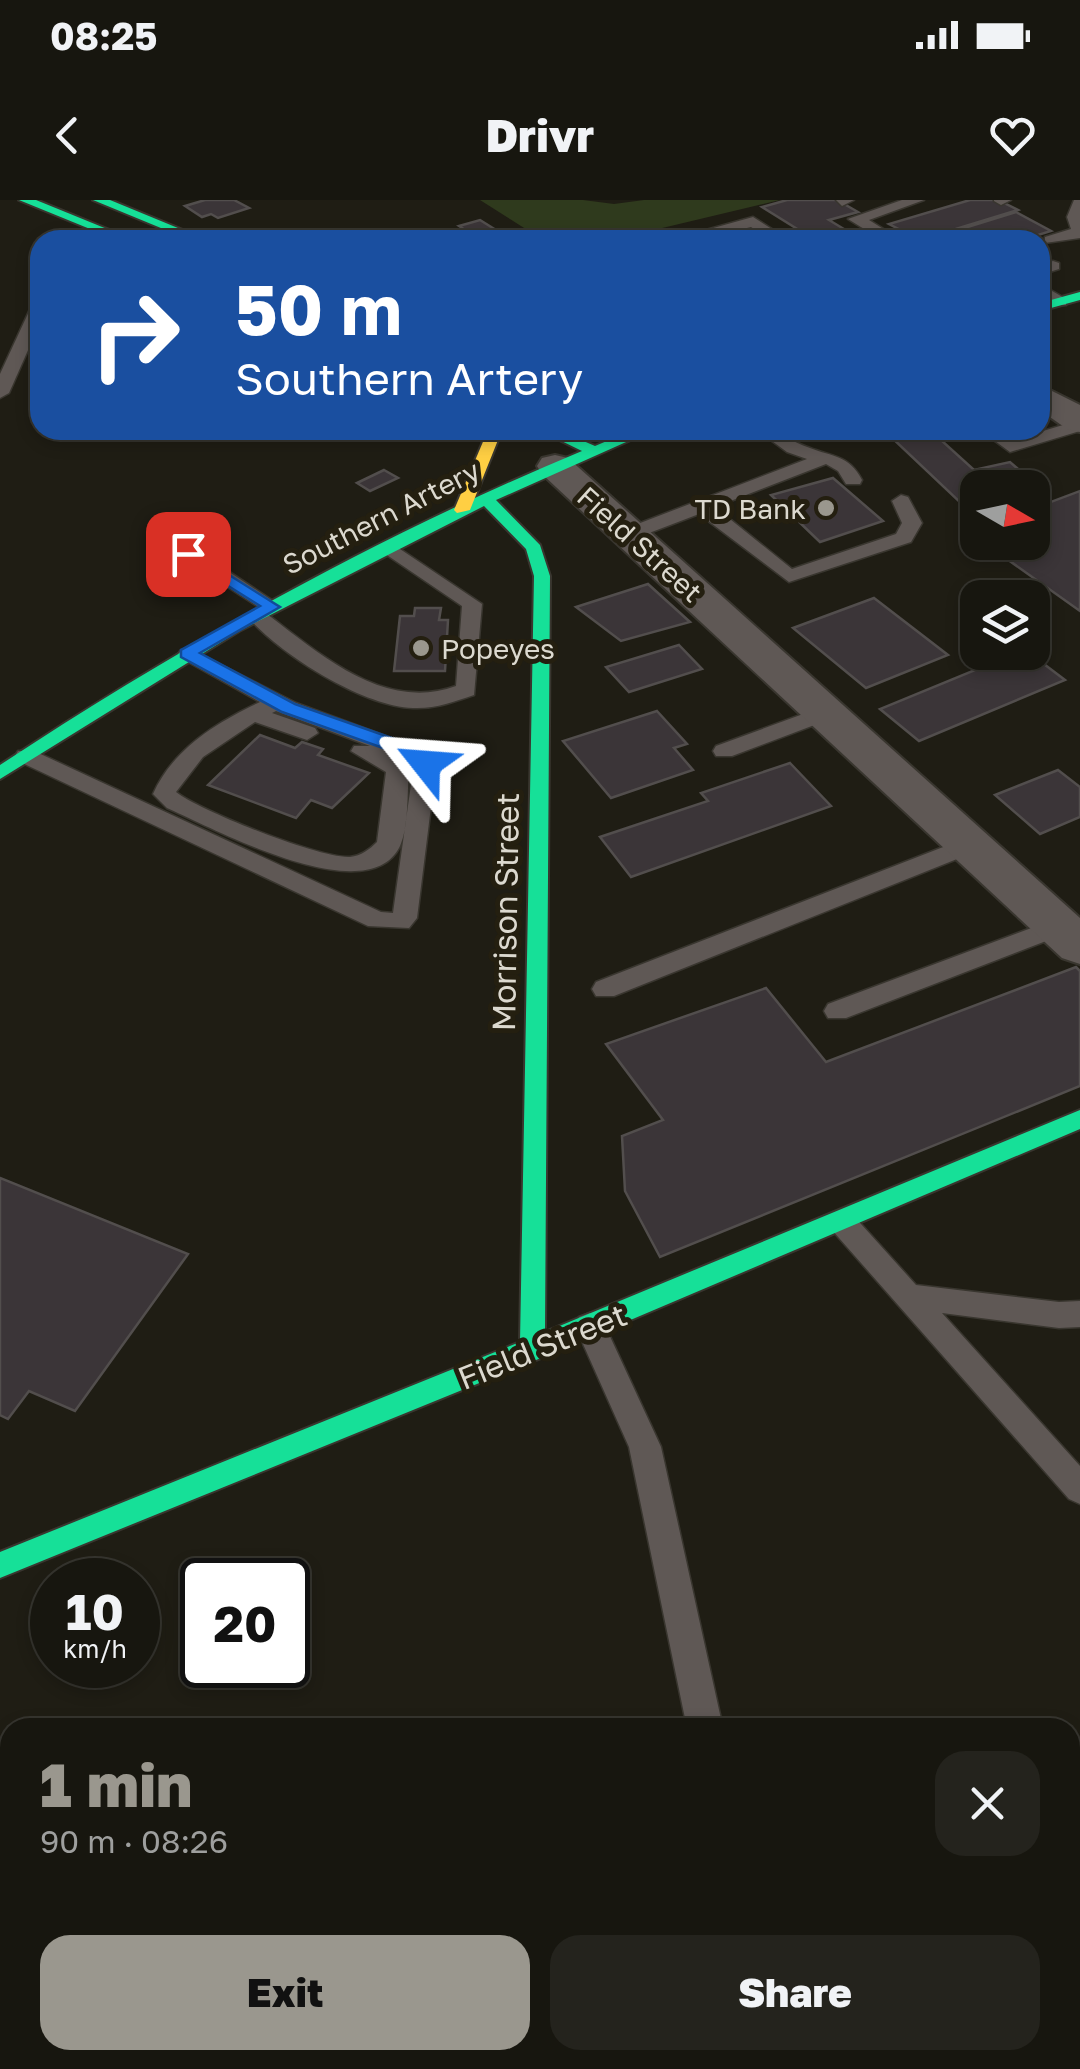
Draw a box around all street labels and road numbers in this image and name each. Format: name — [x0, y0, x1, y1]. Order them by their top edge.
street label: Southern Artery — [277, 453, 485, 581]
street label: Field Street — [571, 479, 709, 609]
street label: Morrison Street — [484, 792, 526, 1032]
street label: Field Street — [452, 1295, 632, 1397]

